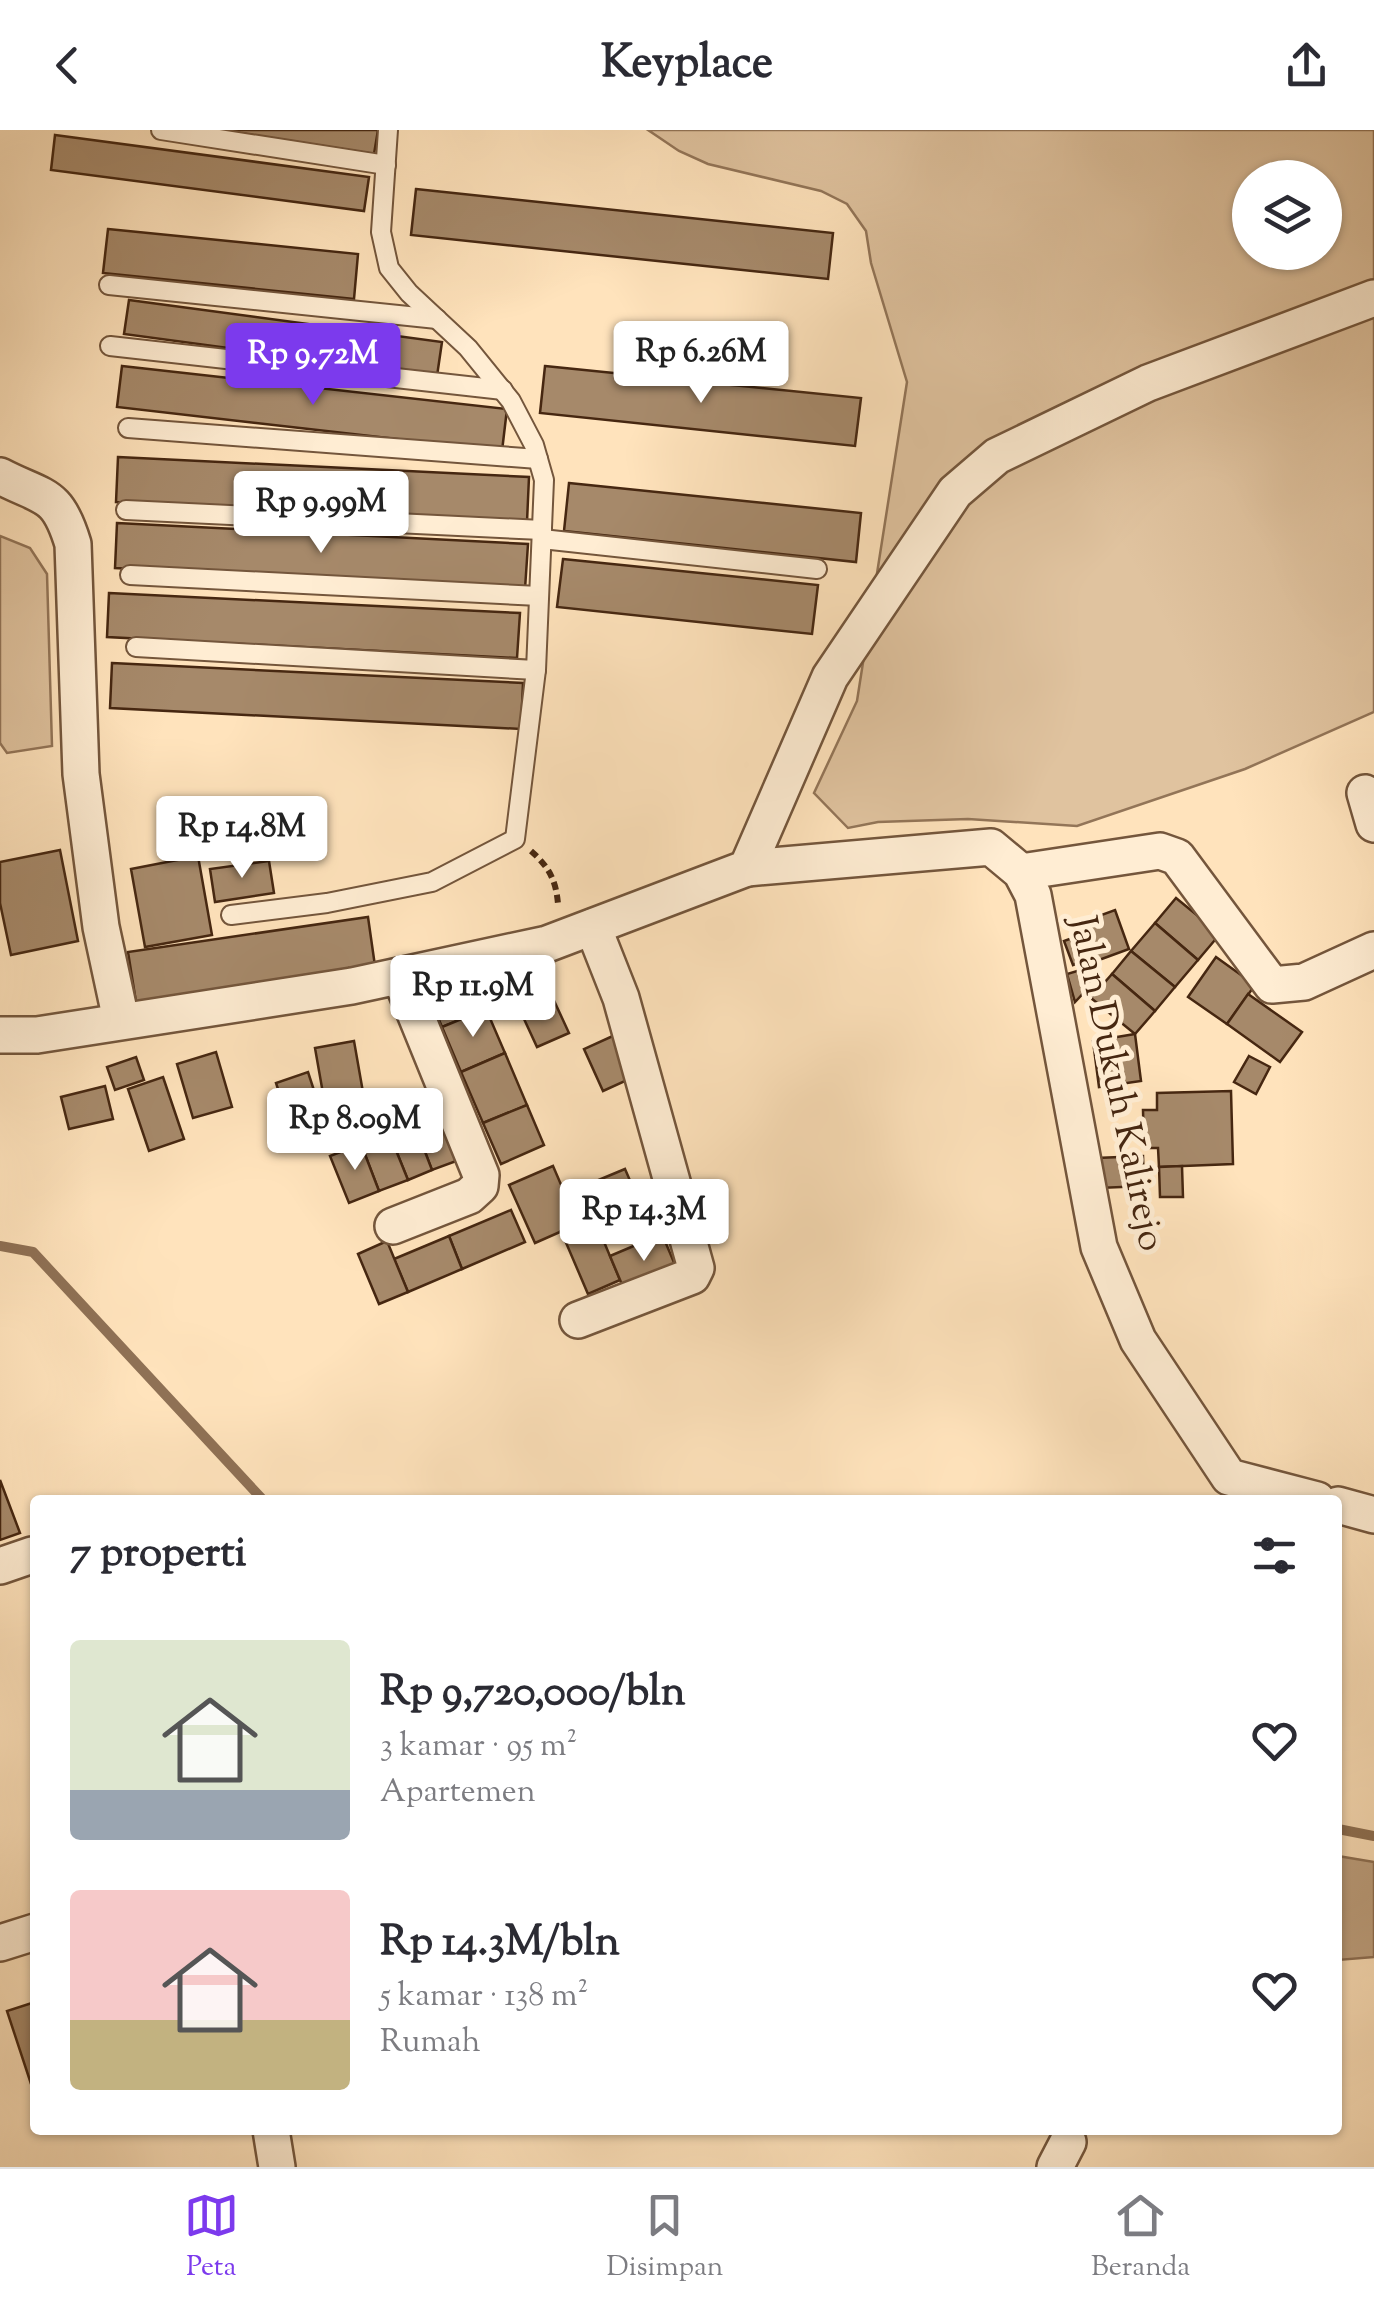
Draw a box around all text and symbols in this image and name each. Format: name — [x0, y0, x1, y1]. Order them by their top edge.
text: Keyplace — [601, 33, 773, 98]
icon: back — [40, 38, 95, 93]
icon: share — [1279, 38, 1334, 93]
map controls — [1232, 160, 1342, 270]
button: layers — [1232, 160, 1342, 270]
pin: Rp 6.26M — [598, 321, 804, 406]
pin: Rp 9.72M — [210, 323, 416, 408]
text: Rp 6.26M — [636, 330, 766, 376]
text: Rp 9.72M — [248, 332, 378, 378]
pin: Rp 9.99M — [218, 471, 424, 556]
text: Rp 9.99M — [256, 480, 386, 526]
pin: Rp 14.8M — [139, 796, 345, 881]
text: Rp 14.8M — [178, 805, 306, 851]
street label: Jalan Dukuh Kalirejo — [1053, 910, 1177, 1256]
pin: Rp 11.9M — [370, 955, 576, 1040]
text: Rp 11.9M — [412, 964, 534, 1010]
pin: Rp 8.09M — [252, 1088, 458, 1173]
text: Rp 8.09M — [289, 1097, 421, 1143]
pin: Rp 14.3M — [541, 1179, 747, 1264]
text: Rp 14.3M — [582, 1188, 706, 1234]
text: 7 properti — [70, 1525, 247, 1585]
icon: filters — [1247, 1528, 1302, 1583]
text: Rp 9,720,000/bln — [380, 1664, 686, 1724]
icon: home — [150, 1680, 270, 1800]
icon: heart — [1247, 1713, 1302, 1768]
text: 3 kamar · 95 m² — [380, 1724, 577, 1770]
text: Apartemen — [380, 1770, 536, 1816]
text: Rp 14.3M/bln — [380, 1914, 620, 1974]
icon: home — [150, 1930, 270, 2050]
icon: heart — [1247, 1963, 1302, 2018]
text: 5 kamar · 138 m² — [380, 1974, 588, 2020]
text: Rumah — [380, 2020, 480, 2066]
tab: Peta — [184, 2188, 239, 2288]
tab: Disimpan — [606, 2188, 723, 2288]
tab: Beranda — [1091, 2188, 1190, 2288]

